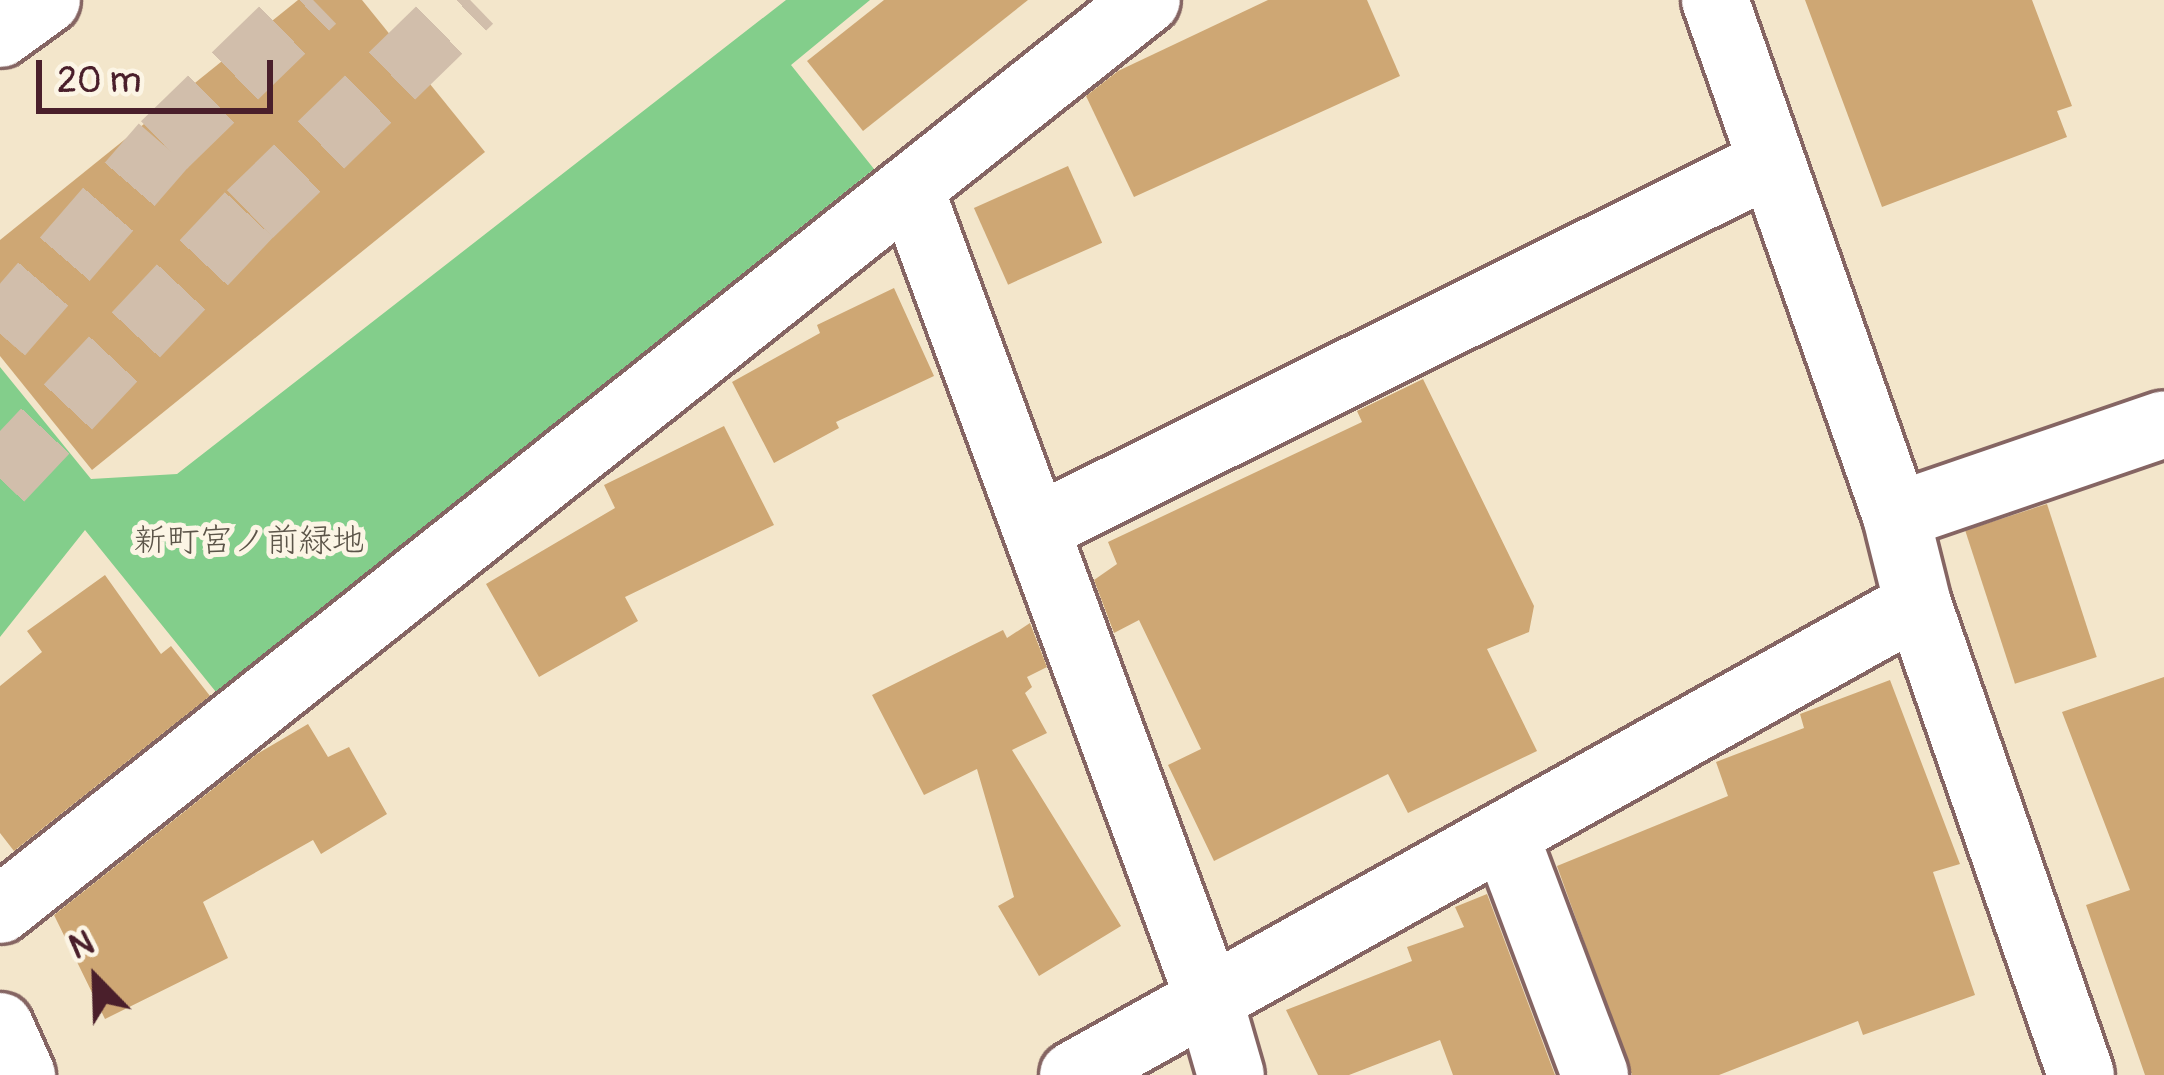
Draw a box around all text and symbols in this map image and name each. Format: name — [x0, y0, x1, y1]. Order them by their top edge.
scale bar — [42, 36, 279, 110]
text: 20 m — [57, 58, 142, 103]
park label: 新町宮ノ前緑地 — [134, 521, 364, 561]
north arrow — [36, 919, 156, 1039]
text: N — [63, 922, 100, 969]

